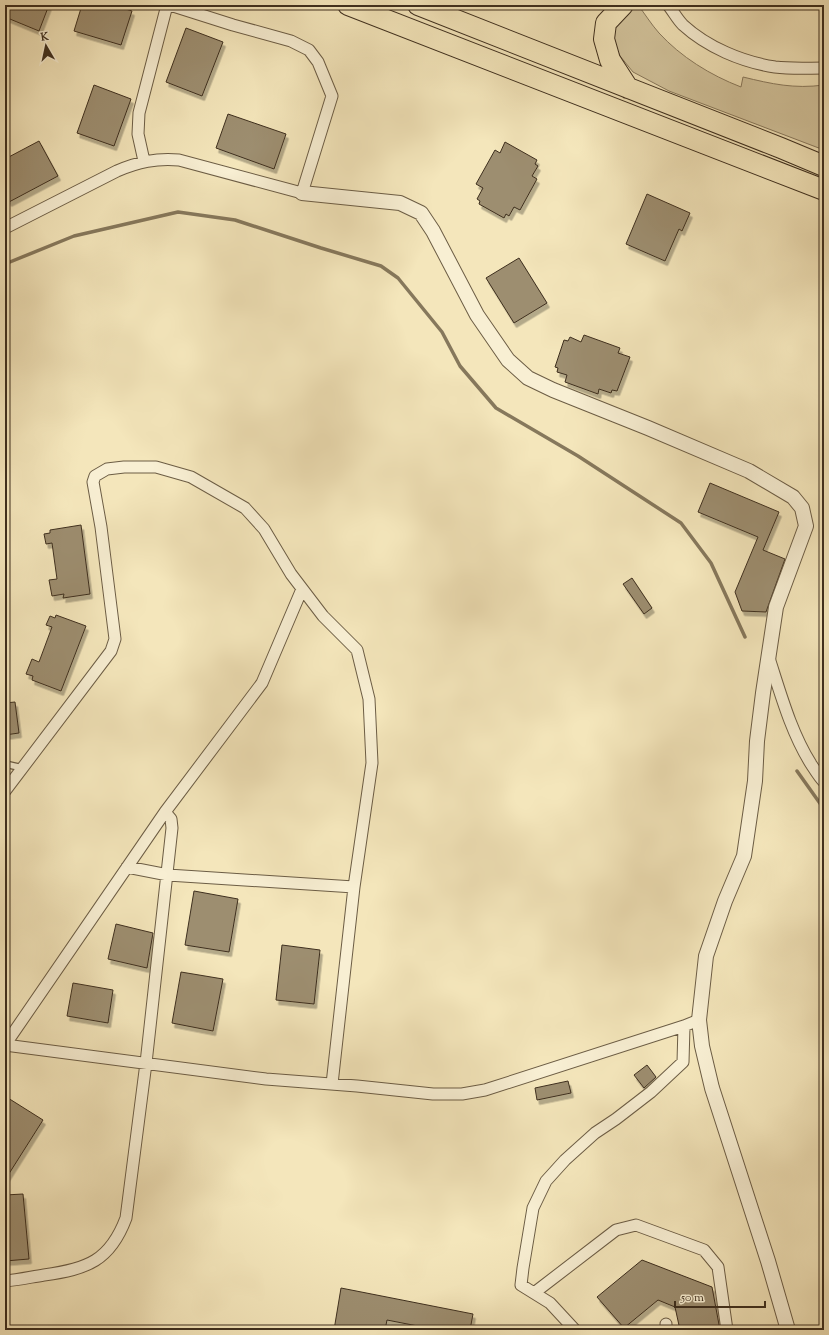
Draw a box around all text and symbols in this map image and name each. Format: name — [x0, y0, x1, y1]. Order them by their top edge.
north arrow — [26, 26, 66, 66]
text: K — [38, 29, 50, 46]
scale bar — [675, 1283, 765, 1309]
text: 50 m — [680, 1289, 704, 1307]

